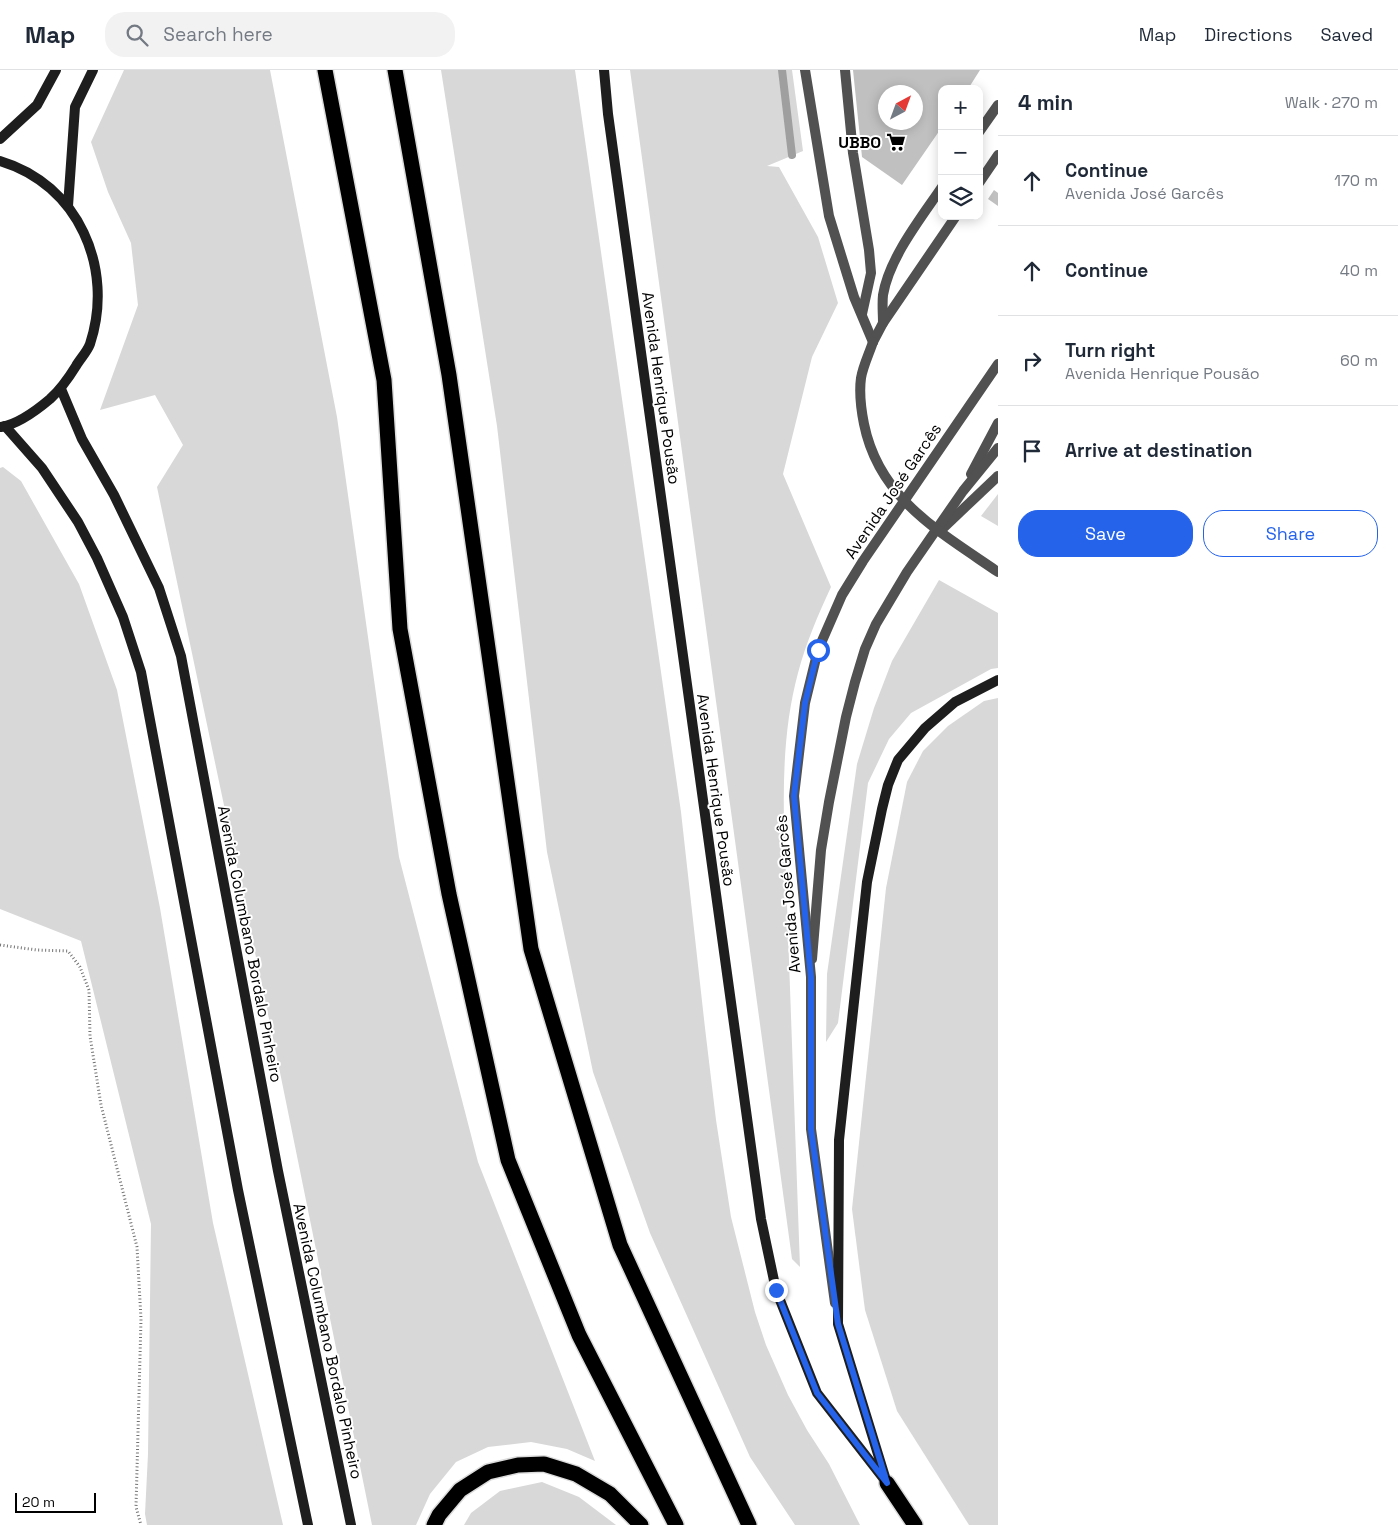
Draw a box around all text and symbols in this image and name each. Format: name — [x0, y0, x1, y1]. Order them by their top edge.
search box — [105, 12, 455, 57]
text: Map — [25, 19, 75, 50]
icon: search — [123, 21, 151, 49]
text: Search here — [163, 22, 273, 47]
text: Map — [1139, 23, 1176, 46]
text: Directions — [1204, 23, 1293, 46]
text: Saved — [1321, 23, 1373, 46]
north arrow — [878, 85, 923, 130]
map controls — [938, 85, 983, 220]
button: + — [938, 85, 983, 130]
text: 4 min — [1018, 89, 1073, 116]
text: Walk · 270 m — [1285, 92, 1378, 113]
button: − — [938, 130, 983, 175]
supermarket icon: UBBO — [885, 131, 907, 153]
place label: UBBO — [838, 132, 881, 153]
text: Continue — [1065, 158, 1148, 183]
icon: ahead — [1018, 167, 1046, 195]
text: 170 m — [1334, 170, 1378, 191]
button: layers — [938, 175, 983, 220]
text: Avenida José Garcês — [1065, 183, 1224, 204]
icon: ahead — [1018, 257, 1046, 285]
text: Continue — [1065, 258, 1148, 283]
text: 40 m — [1340, 260, 1378, 281]
street label: Avenida Henrique Pousão — [637, 290, 685, 486]
text: Turn right — [1065, 338, 1155, 363]
icon: right — [1018, 347, 1046, 375]
text: 60 m — [1340, 350, 1378, 371]
text: Avenida Henrique Pousão — [1065, 363, 1260, 384]
street label: Avenida José Garcês — [840, 419, 946, 563]
icon: arrive — [1018, 437, 1046, 465]
text: Arrive at destination — [1065, 438, 1253, 463]
button: Save — [1018, 510, 1193, 557]
button: Share — [1203, 510, 1378, 557]
route start — [807, 639, 830, 662]
street label: Avenida Henrique Pousão — [692, 692, 740, 888]
street label: Avenida Columbano Bordalo Pinheiro — [213, 804, 287, 1084]
street label: Avenida José Garcês — [771, 814, 805, 974]
street label: Avenida Columbano Bordalo Pinheiro — [288, 1201, 368, 1481]
route end — [765, 1279, 788, 1302]
scale bar — [15, 1490, 96, 1513]
text: 20 m — [22, 1493, 55, 1511]

